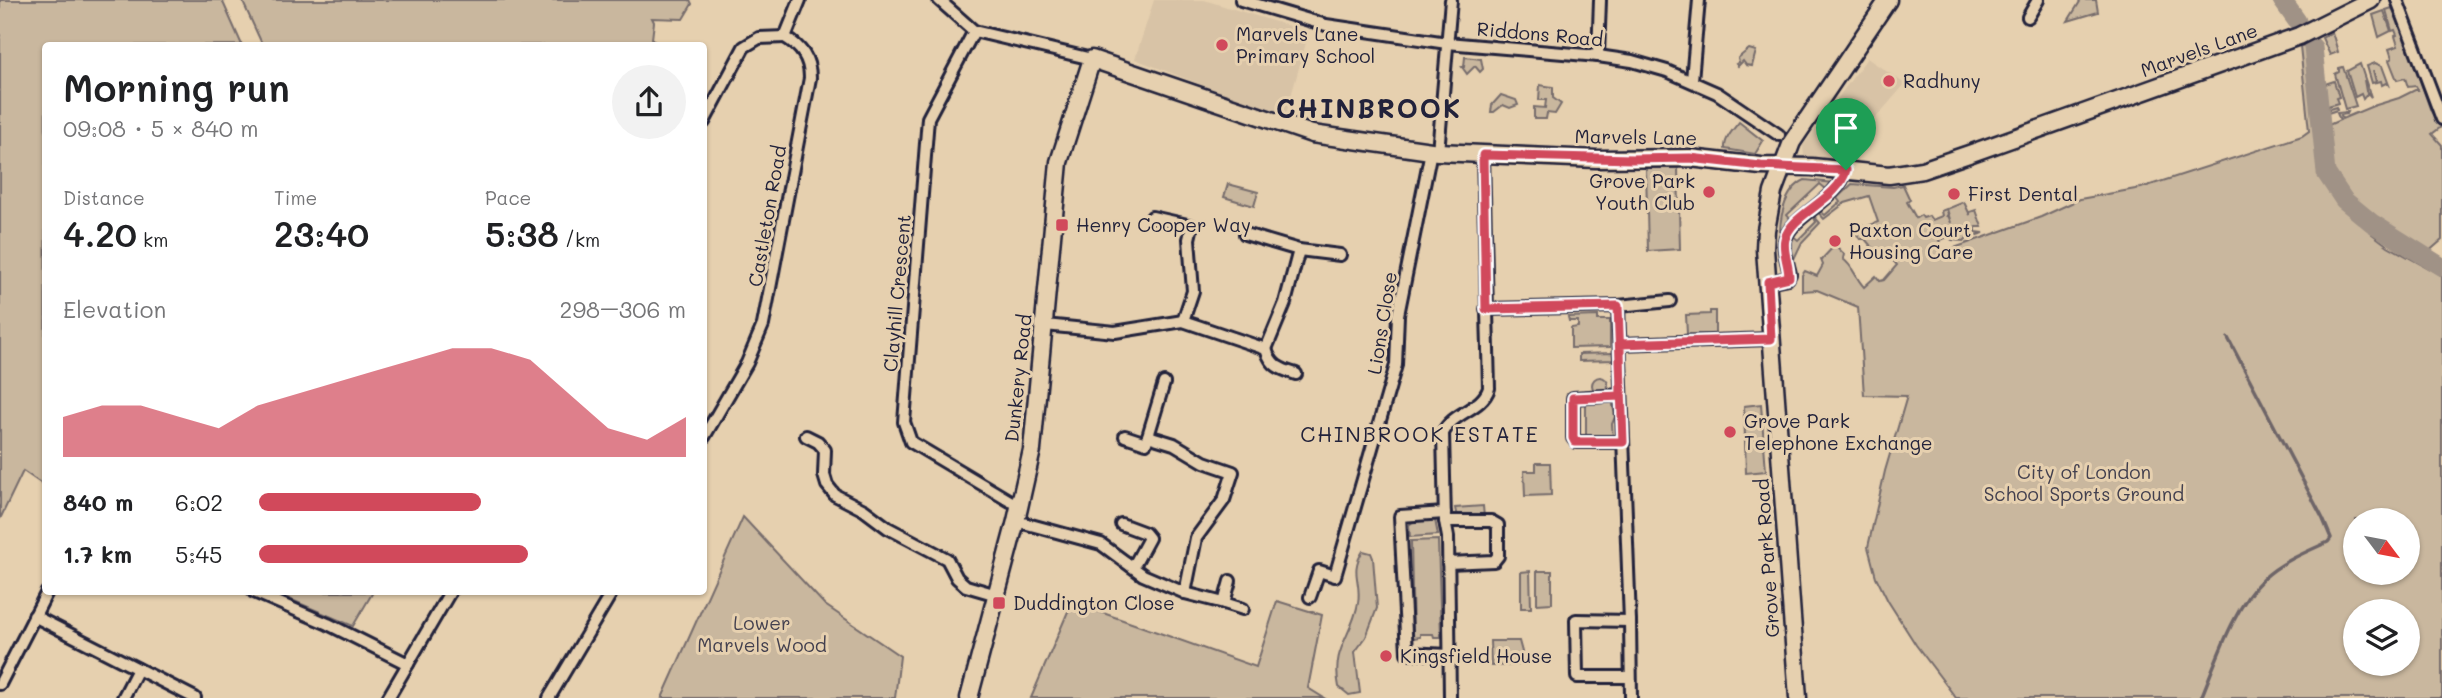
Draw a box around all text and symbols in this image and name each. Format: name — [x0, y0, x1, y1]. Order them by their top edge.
street label: Riddons Road — [1476, 16, 1604, 51]
street label: Marvels Lane — [2137, 17, 2261, 82]
place label: Marvels Lane Primary School — [1236, 21, 1375, 68]
marker: Marvels Lane Primary School — [1214, 37, 1230, 53]
text: Morning run — [63, 62, 290, 112]
button: share — [612, 65, 686, 139]
place label: Radhuny — [1903, 68, 1981, 93]
marker: Radhuny — [1881, 73, 1897, 89]
district label: CHINBROOK — [1276, 91, 1462, 125]
pin — [1816, 98, 1876, 170]
icon: arrive — [1827, 109, 1865, 147]
text: 09:08 · 5 × 840 m — [63, 113, 259, 143]
street label: Marvels Lane — [1575, 123, 1697, 150]
street label: Castleton Road — [742, 143, 791, 289]
place label: Grove Park Youth Club — [1589, 168, 1695, 215]
place label: First Dental — [1968, 181, 2078, 206]
marker: Grove Park Youth Club — [1701, 184, 1717, 200]
text: Distance — [63, 185, 145, 210]
text: Time — [274, 185, 317, 210]
text: Pace — [485, 185, 531, 210]
marker: First Dental — [1946, 186, 1962, 202]
text: 4.20 — [63, 210, 137, 256]
text: 23:40 — [274, 210, 369, 256]
text: 5:38 — [485, 210, 559, 256]
place label: Henry Cooper Way — [1076, 212, 1251, 237]
street label: Clayhill Crescent — [877, 213, 916, 373]
marker: Henry Cooper Way — [1054, 217, 1070, 233]
place label: Paxton Court Housing Care — [1849, 217, 1974, 264]
text: km — [137, 227, 168, 252]
text: /km — [559, 227, 600, 252]
marker: Paxton Court Housing Care — [1827, 233, 1843, 249]
street label: Lions Close — [1361, 270, 1402, 376]
text: Elevation — [63, 294, 166, 324]
text: 298–306 m — [560, 294, 686, 324]
street label: Dunkery Road — [998, 313, 1037, 443]
place label: Grove Park Telephone Exchange — [1744, 408, 1933, 455]
district label: CHINBROOK ESTATE — [1300, 420, 1540, 447]
marker: Grove Park Telephone Exchange — [1722, 424, 1738, 440]
park label: City of London School Sports Ground — [1984, 459, 2184, 506]
street label: Grove Park Road — [1748, 478, 1785, 638]
text: 840 m — [63, 487, 133, 517]
text: 6:02 — [175, 487, 223, 517]
north arrow — [2343, 508, 2420, 584]
map controls — [2343, 508, 2420, 676]
text: 1.7 km — [63, 539, 132, 569]
text: 5:45 — [175, 539, 222, 569]
place label: Duddington Close — [1013, 590, 1175, 615]
marker: Duddington Close — [991, 595, 1007, 611]
button: layers — [2343, 599, 2420, 676]
park label: Lower Marvels Wood — [697, 610, 827, 657]
place label: Kingsfield House — [1400, 643, 1552, 668]
marker: Kingsfield House — [1378, 648, 1394, 664]

